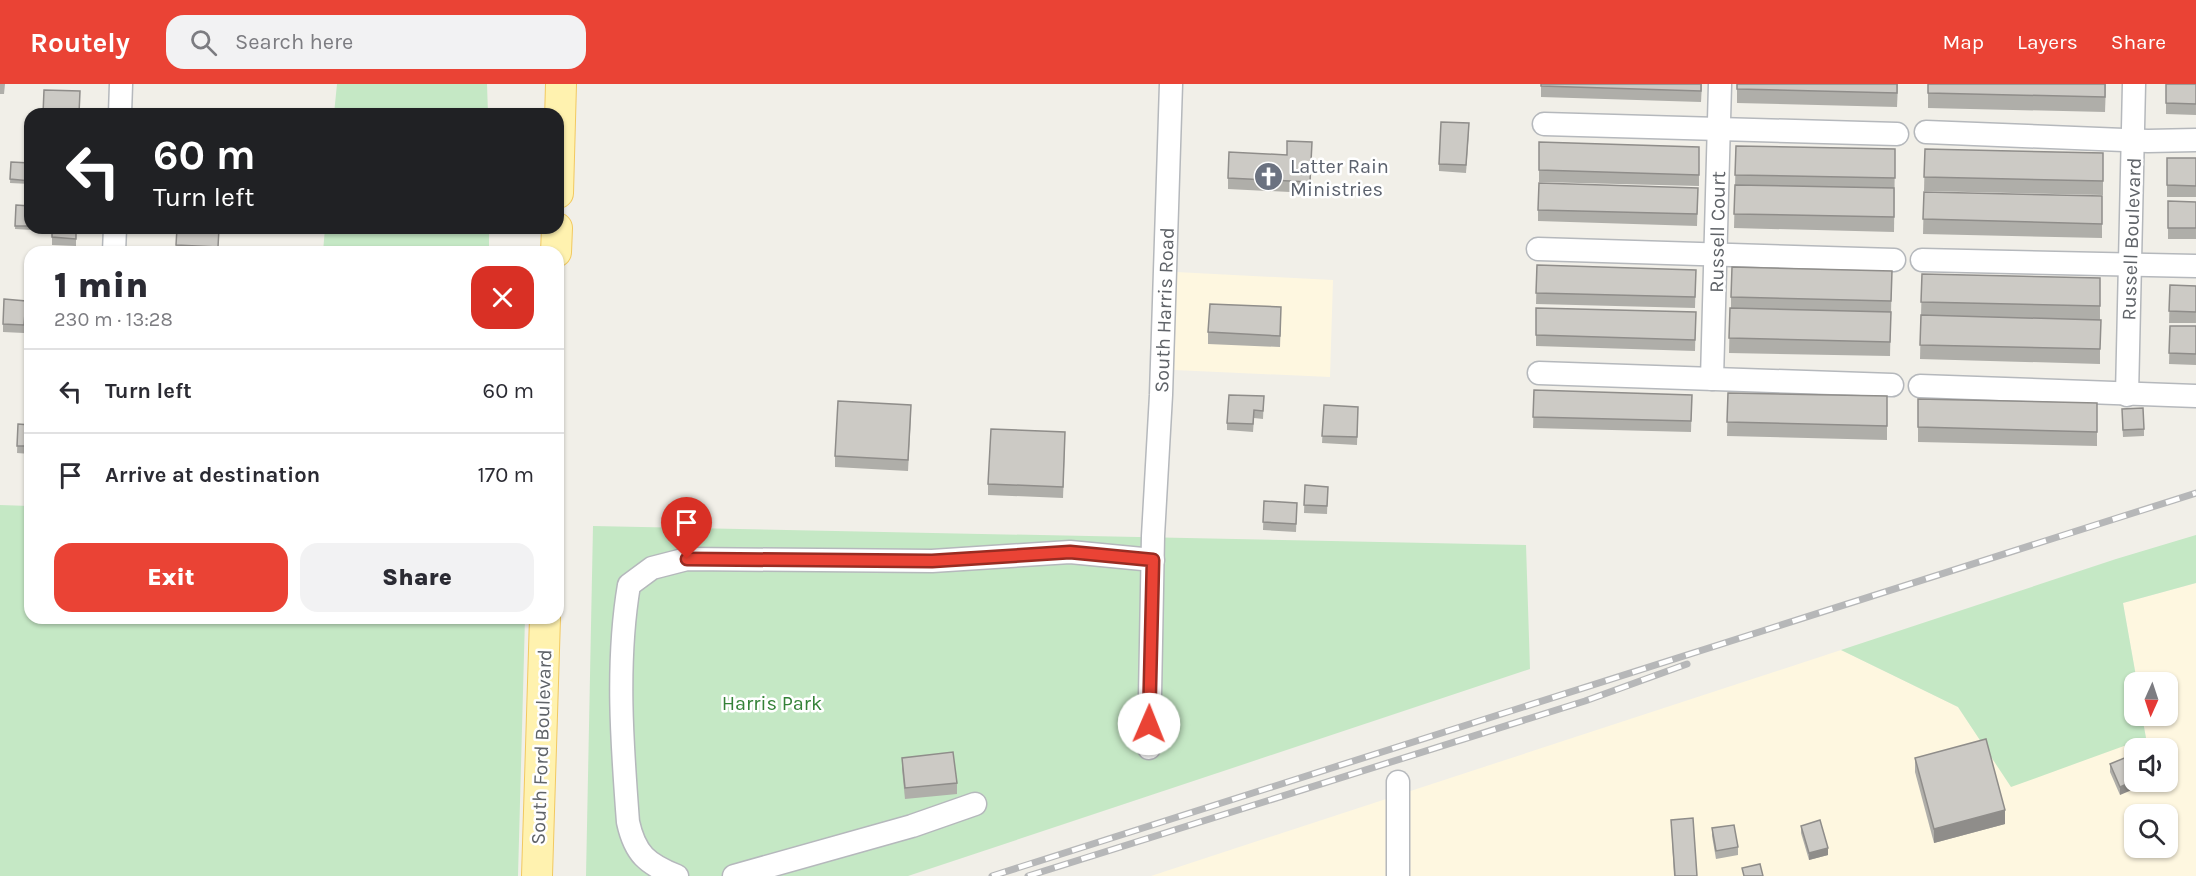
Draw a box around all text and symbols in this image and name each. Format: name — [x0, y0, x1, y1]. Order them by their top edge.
search box — [166, 15, 586, 69]
text: Routely — [30, 26, 130, 59]
icon: search — [187, 26, 220, 59]
text: Search here — [235, 29, 353, 55]
text: Map — [1942, 30, 1984, 54]
text: Layers — [2017, 30, 2078, 54]
text: Share — [2111, 30, 2166, 54]
text: 60 m — [153, 130, 256, 180]
icon: left — [54, 132, 132, 210]
place label: Latter Rain Ministries — [1290, 155, 1389, 201]
street label: Russell Boulevard — [2117, 157, 2146, 321]
church icon: Latter Rain Ministries — [1253, 161, 1285, 193]
street label: Russell Court — [1705, 171, 1730, 293]
text: Turn left — [153, 181, 254, 213]
street label: South Harris Road — [1150, 227, 1179, 393]
text: 1 min — [54, 264, 148, 306]
button: close — [471, 266, 534, 329]
text: 230 m · 13:28 — [54, 308, 173, 331]
icon: left — [54, 375, 87, 408]
text: Turn left — [105, 378, 192, 404]
text: 60 m — [483, 378, 534, 404]
icon: arrive — [54, 459, 87, 492]
text: Arrive at destination — [105, 462, 320, 488]
text: 170 m — [478, 462, 534, 488]
pin — [661, 497, 712, 559]
icon: arrive — [670, 506, 703, 539]
button: Exit — [54, 543, 288, 612]
button: Share — [300, 543, 534, 612]
street label: South Ford Boulevard — [527, 649, 556, 845]
north arrow — [2124, 672, 2178, 726]
map controls — [2124, 672, 2178, 858]
park label: Harris Park — [722, 692, 822, 715]
position arrow — [1117, 692, 1181, 756]
button: sound — [2124, 738, 2178, 792]
button: search — [2124, 804, 2178, 858]

